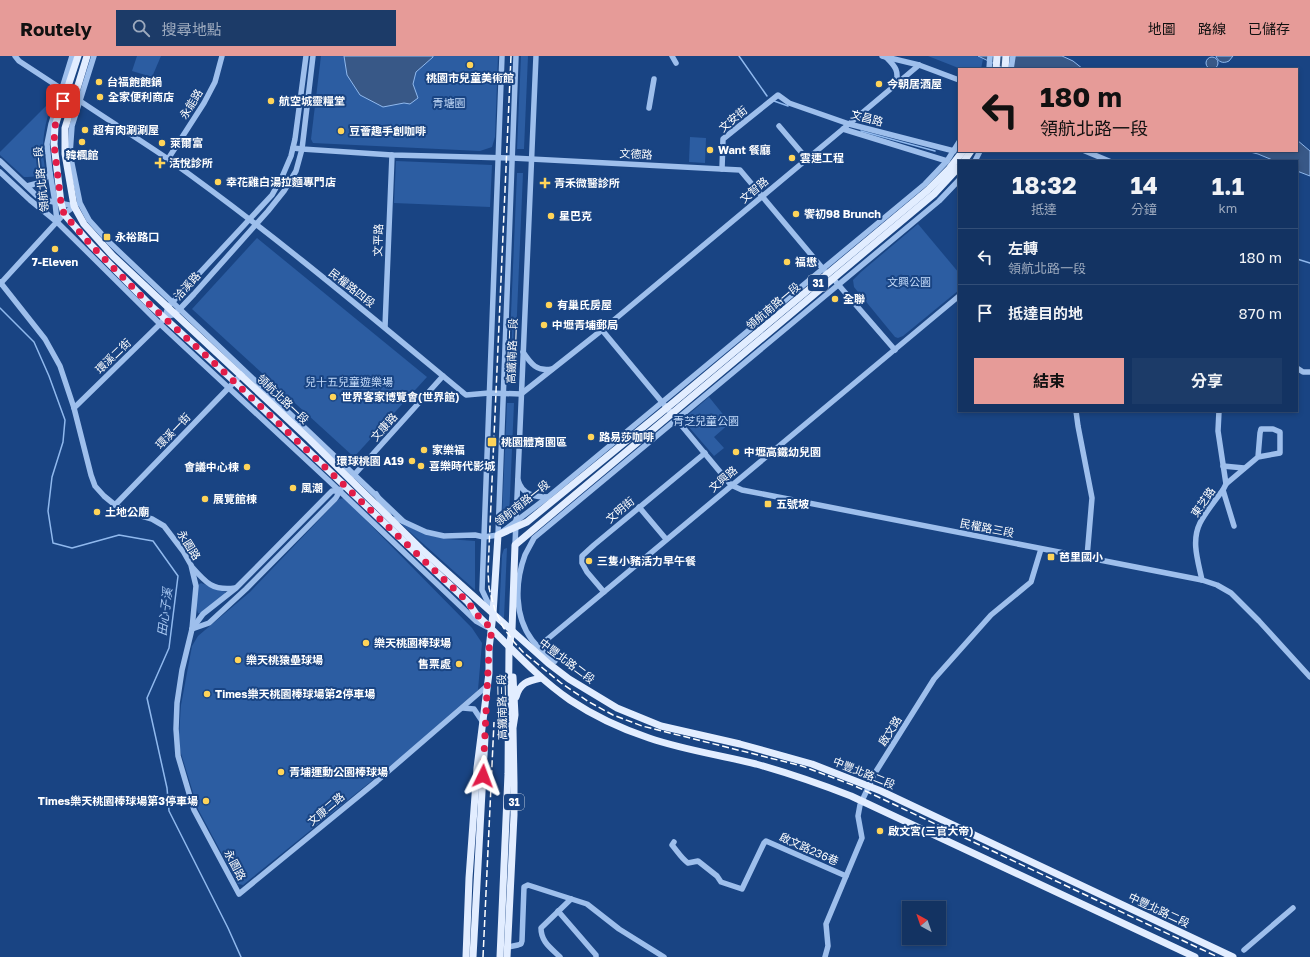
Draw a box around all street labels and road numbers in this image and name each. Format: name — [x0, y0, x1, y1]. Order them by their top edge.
street label: 永能路 — [176, 86, 205, 121]
street label: 文安街 — [716, 103, 749, 134]
street label: 文昌路 — [850, 107, 885, 128]
street label: 領航北路一段 — [31, 146, 50, 213]
street label: 文德路 — [619, 146, 653, 161]
street label: 文智路 — [737, 174, 770, 205]
street label: 文平路 — [370, 223, 385, 257]
street label: 民權路四段 — [327, 266, 378, 310]
street label: 洽溪路 — [171, 269, 202, 302]
road number: 31 — [808, 275, 828, 291]
street label: 領航南路一段 — [743, 279, 802, 332]
street label: 高鐵南路二段 — [504, 318, 519, 384]
street label: 環溪二街 — [92, 336, 133, 376]
street label: 領航北路一段 — [255, 371, 312, 426]
street label: 環溪一街 — [153, 410, 193, 451]
street label: 文康路 — [368, 410, 399, 443]
street label: 文興路 — [706, 463, 739, 494]
street label: 領航南路一段 — [492, 477, 552, 528]
street label: 東芝路 — [1188, 484, 1217, 519]
street label: 文明街 — [603, 494, 636, 525]
street label: 民權路三段 — [959, 516, 1015, 539]
street label: 永園路 — [175, 527, 204, 562]
street label: 中豐北路二段 — [537, 636, 598, 686]
street label: 高鐵南路三段 — [494, 674, 509, 740]
street label: 啟文路 — [875, 713, 904, 748]
street label: 中豐北路二段 — [831, 754, 897, 791]
street label: 文康二路 — [305, 789, 347, 828]
road number: 31 — [504, 794, 524, 810]
street label: 啟文路236巷 — [778, 830, 841, 867]
street label: 永園路 — [222, 847, 249, 882]
street label: 中豐北路二段 — [1127, 890, 1192, 929]

